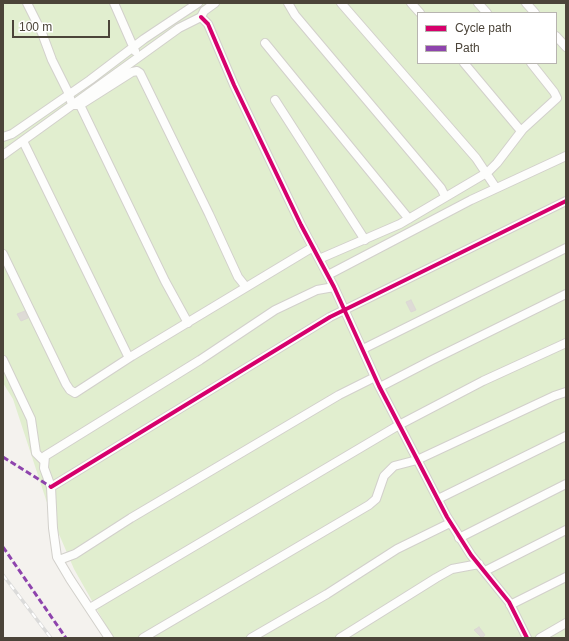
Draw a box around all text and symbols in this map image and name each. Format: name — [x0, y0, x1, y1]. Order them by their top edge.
scale bar — [14, 12, 112, 38]
legend — [417, 12, 557, 64]
text: 100 m — [19, 20, 52, 34]
text: Cycle path — [455, 21, 512, 35]
text: Path — [455, 41, 480, 55]

